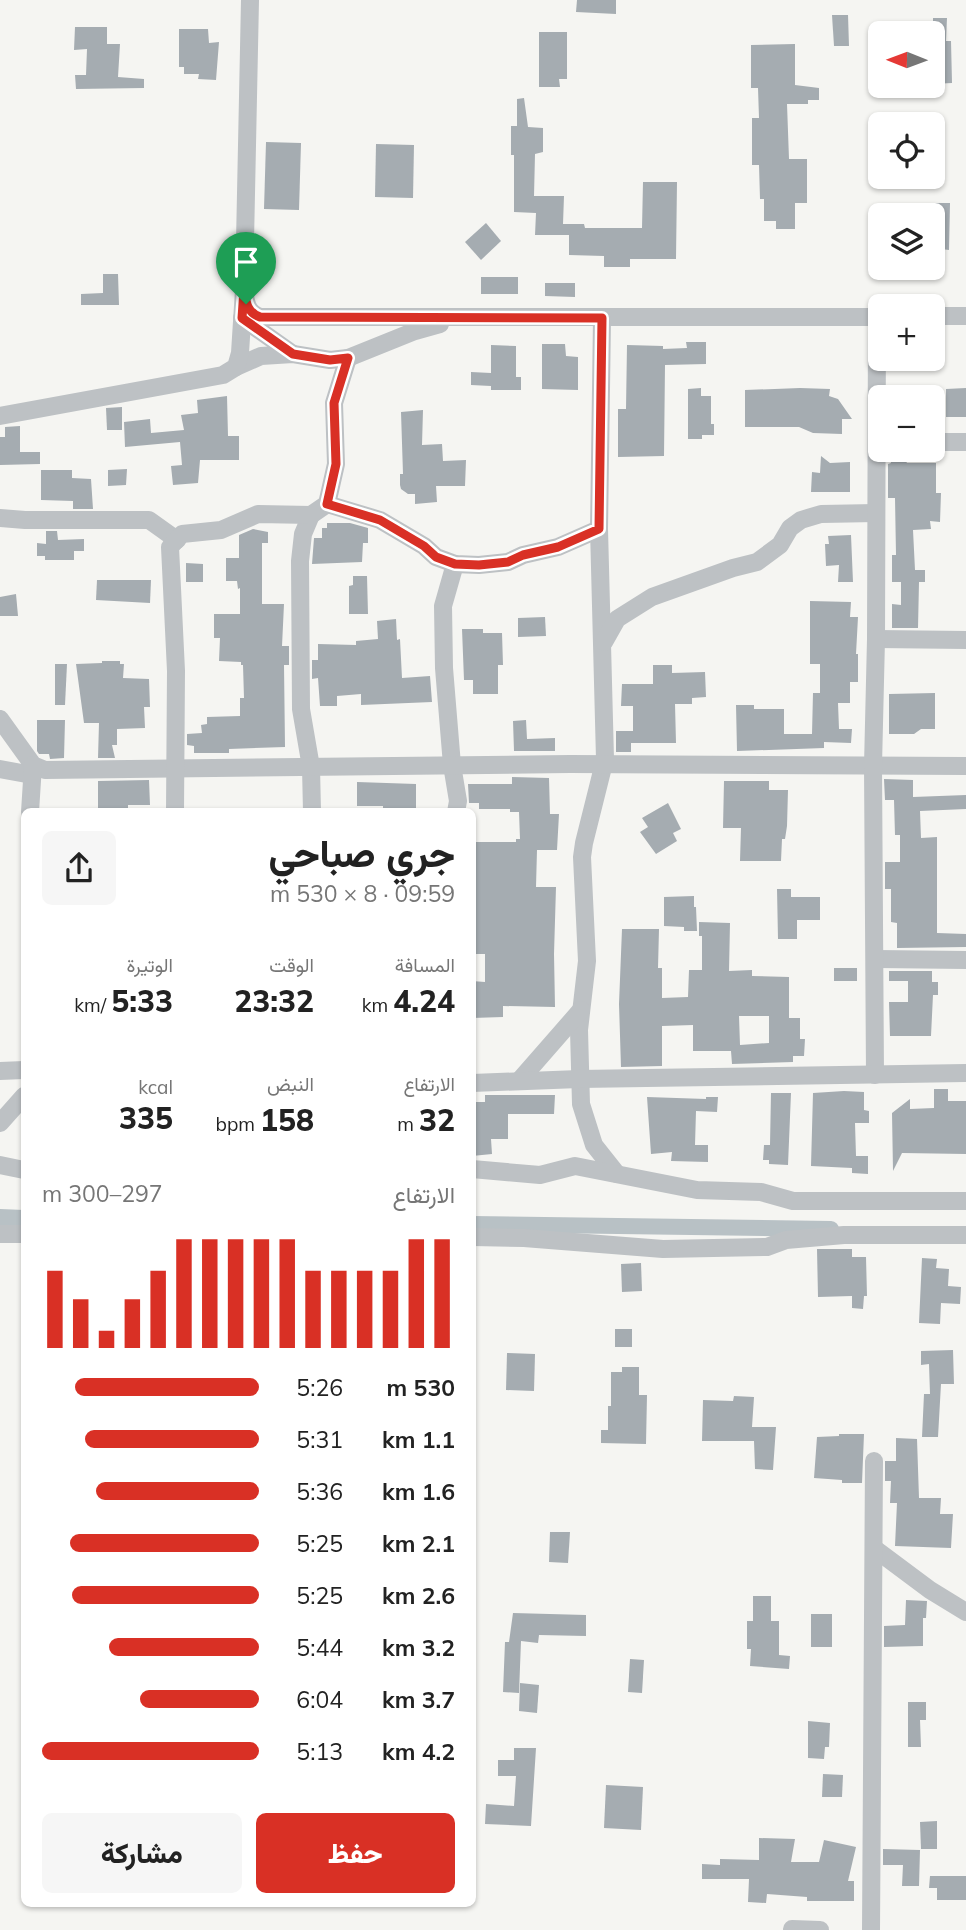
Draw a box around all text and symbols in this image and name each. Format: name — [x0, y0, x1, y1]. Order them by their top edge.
north arrow — [868, 21, 945, 98]
map controls — [868, 21, 945, 462]
button: locate — [868, 112, 945, 189]
button: layers — [868, 203, 945, 280]
pin — [216, 232, 276, 304]
icon: arrive — [227, 243, 265, 281]
button: + — [868, 294, 945, 371]
button: − — [868, 385, 945, 462]
text: جري صباحي — [269, 829, 455, 877]
button: share — [42, 831, 116, 905]
text: 09:59 · 8 × 530 m — [270, 879, 455, 908]
text: الوتيرة — [127, 953, 173, 977]
text: الوقت — [269, 953, 314, 977]
text: المسافة — [395, 953, 455, 977]
text: 5:33 — [111, 982, 173, 1020]
text: 23:32 — [234, 982, 314, 1020]
text: 4.24 — [393, 982, 455, 1020]
text: /km — [74, 993, 111, 1017]
text: km — [362, 993, 393, 1017]
text: النبض — [267, 1072, 314, 1096]
text: الارتفاع — [403, 1072, 455, 1096]
text: kcal — [138, 1075, 173, 1099]
text: 335 — [119, 1099, 173, 1137]
text: 158 — [260, 1101, 314, 1139]
text: 32 — [419, 1101, 455, 1139]
text: bpm — [216, 1112, 260, 1136]
text: m — [397, 1112, 419, 1136]
text: 297–300 m — [42, 1179, 163, 1208]
text: الارتفاع — [393, 1180, 455, 1209]
text: 5:26 — [296, 1373, 343, 1402]
text: 530 m — [387, 1373, 455, 1402]
text: 5:31 — [296, 1425, 343, 1454]
text: 1.1 km — [382, 1425, 455, 1454]
text: 5:36 — [296, 1477, 343, 1506]
text: 1.6 km — [382, 1477, 455, 1506]
text: 5:25 — [296, 1529, 343, 1558]
text: 2.1 km — [382, 1529, 455, 1558]
text: 5:25 — [296, 1581, 343, 1610]
text: 2.6 km — [382, 1581, 455, 1610]
text: 5:44 — [296, 1633, 343, 1662]
text: 3.2 km — [382, 1633, 455, 1662]
text: 6:04 — [296, 1685, 343, 1714]
text: 3.7 km — [382, 1685, 455, 1714]
text: 5:13 — [296, 1737, 343, 1766]
text: 4.2 km — [382, 1737, 455, 1766]
button: مشاركة — [42, 1813, 242, 1893]
button: حفظ — [256, 1813, 455, 1893]

